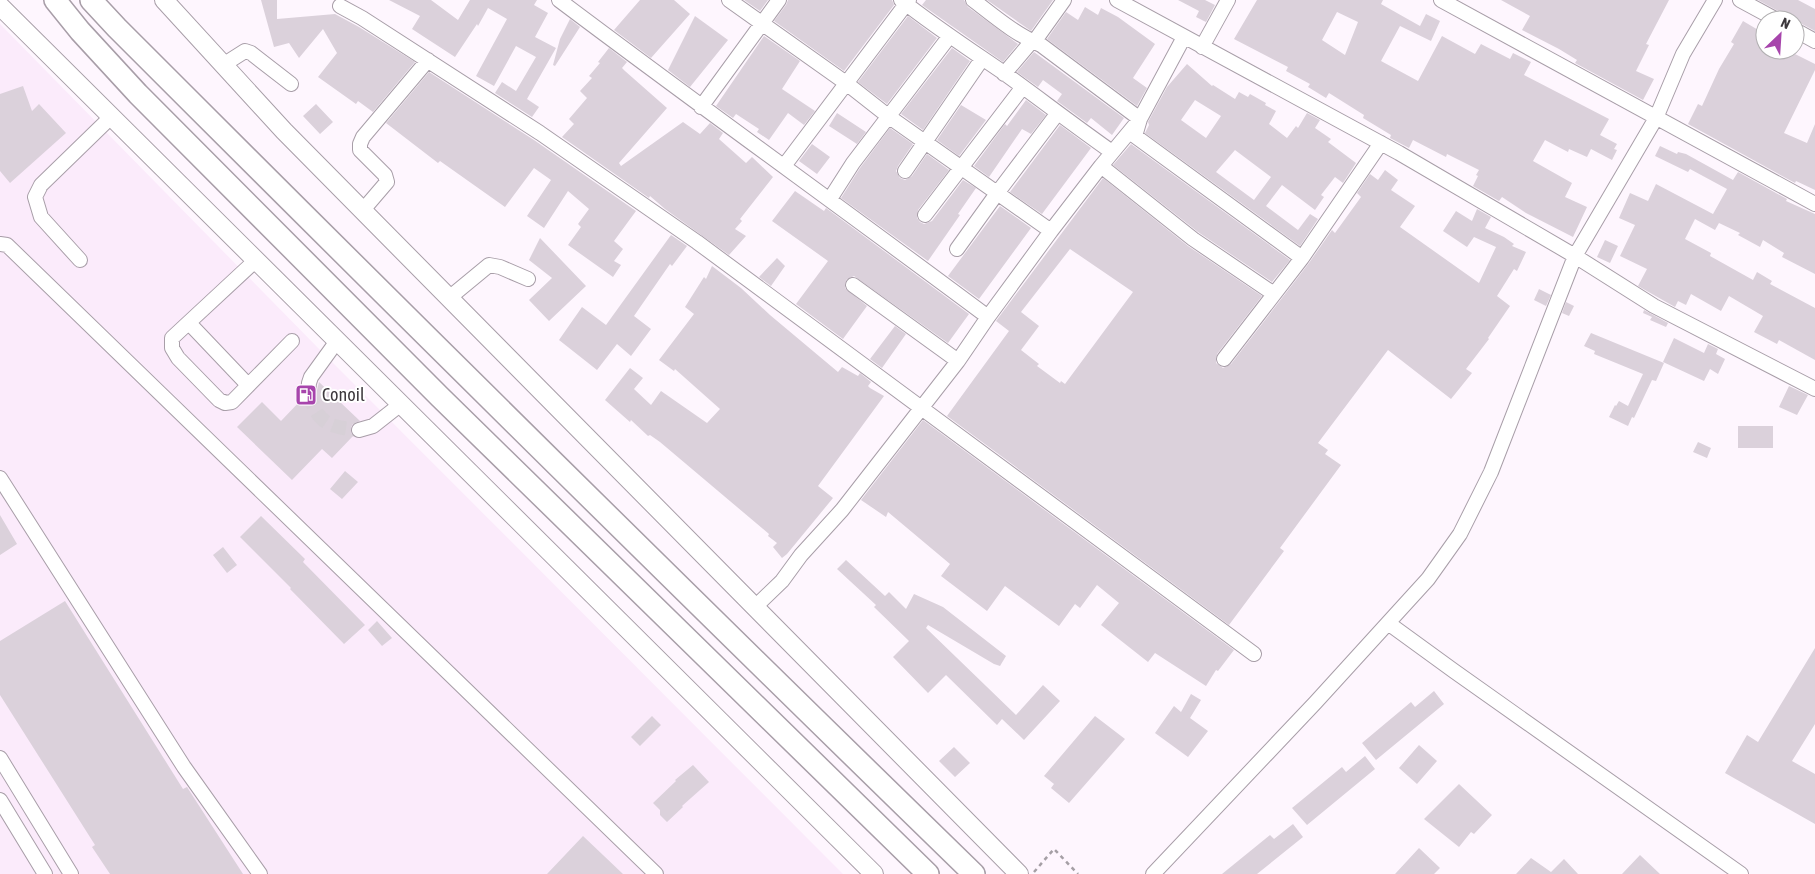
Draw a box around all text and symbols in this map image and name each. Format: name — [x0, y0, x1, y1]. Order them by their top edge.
north arrow — [1755, 10, 1805, 60]
text: N — [1778, 14, 1793, 32]
fuel station icon: Conoil — [294, 383, 318, 407]
place label: Conoil — [322, 384, 365, 405]

